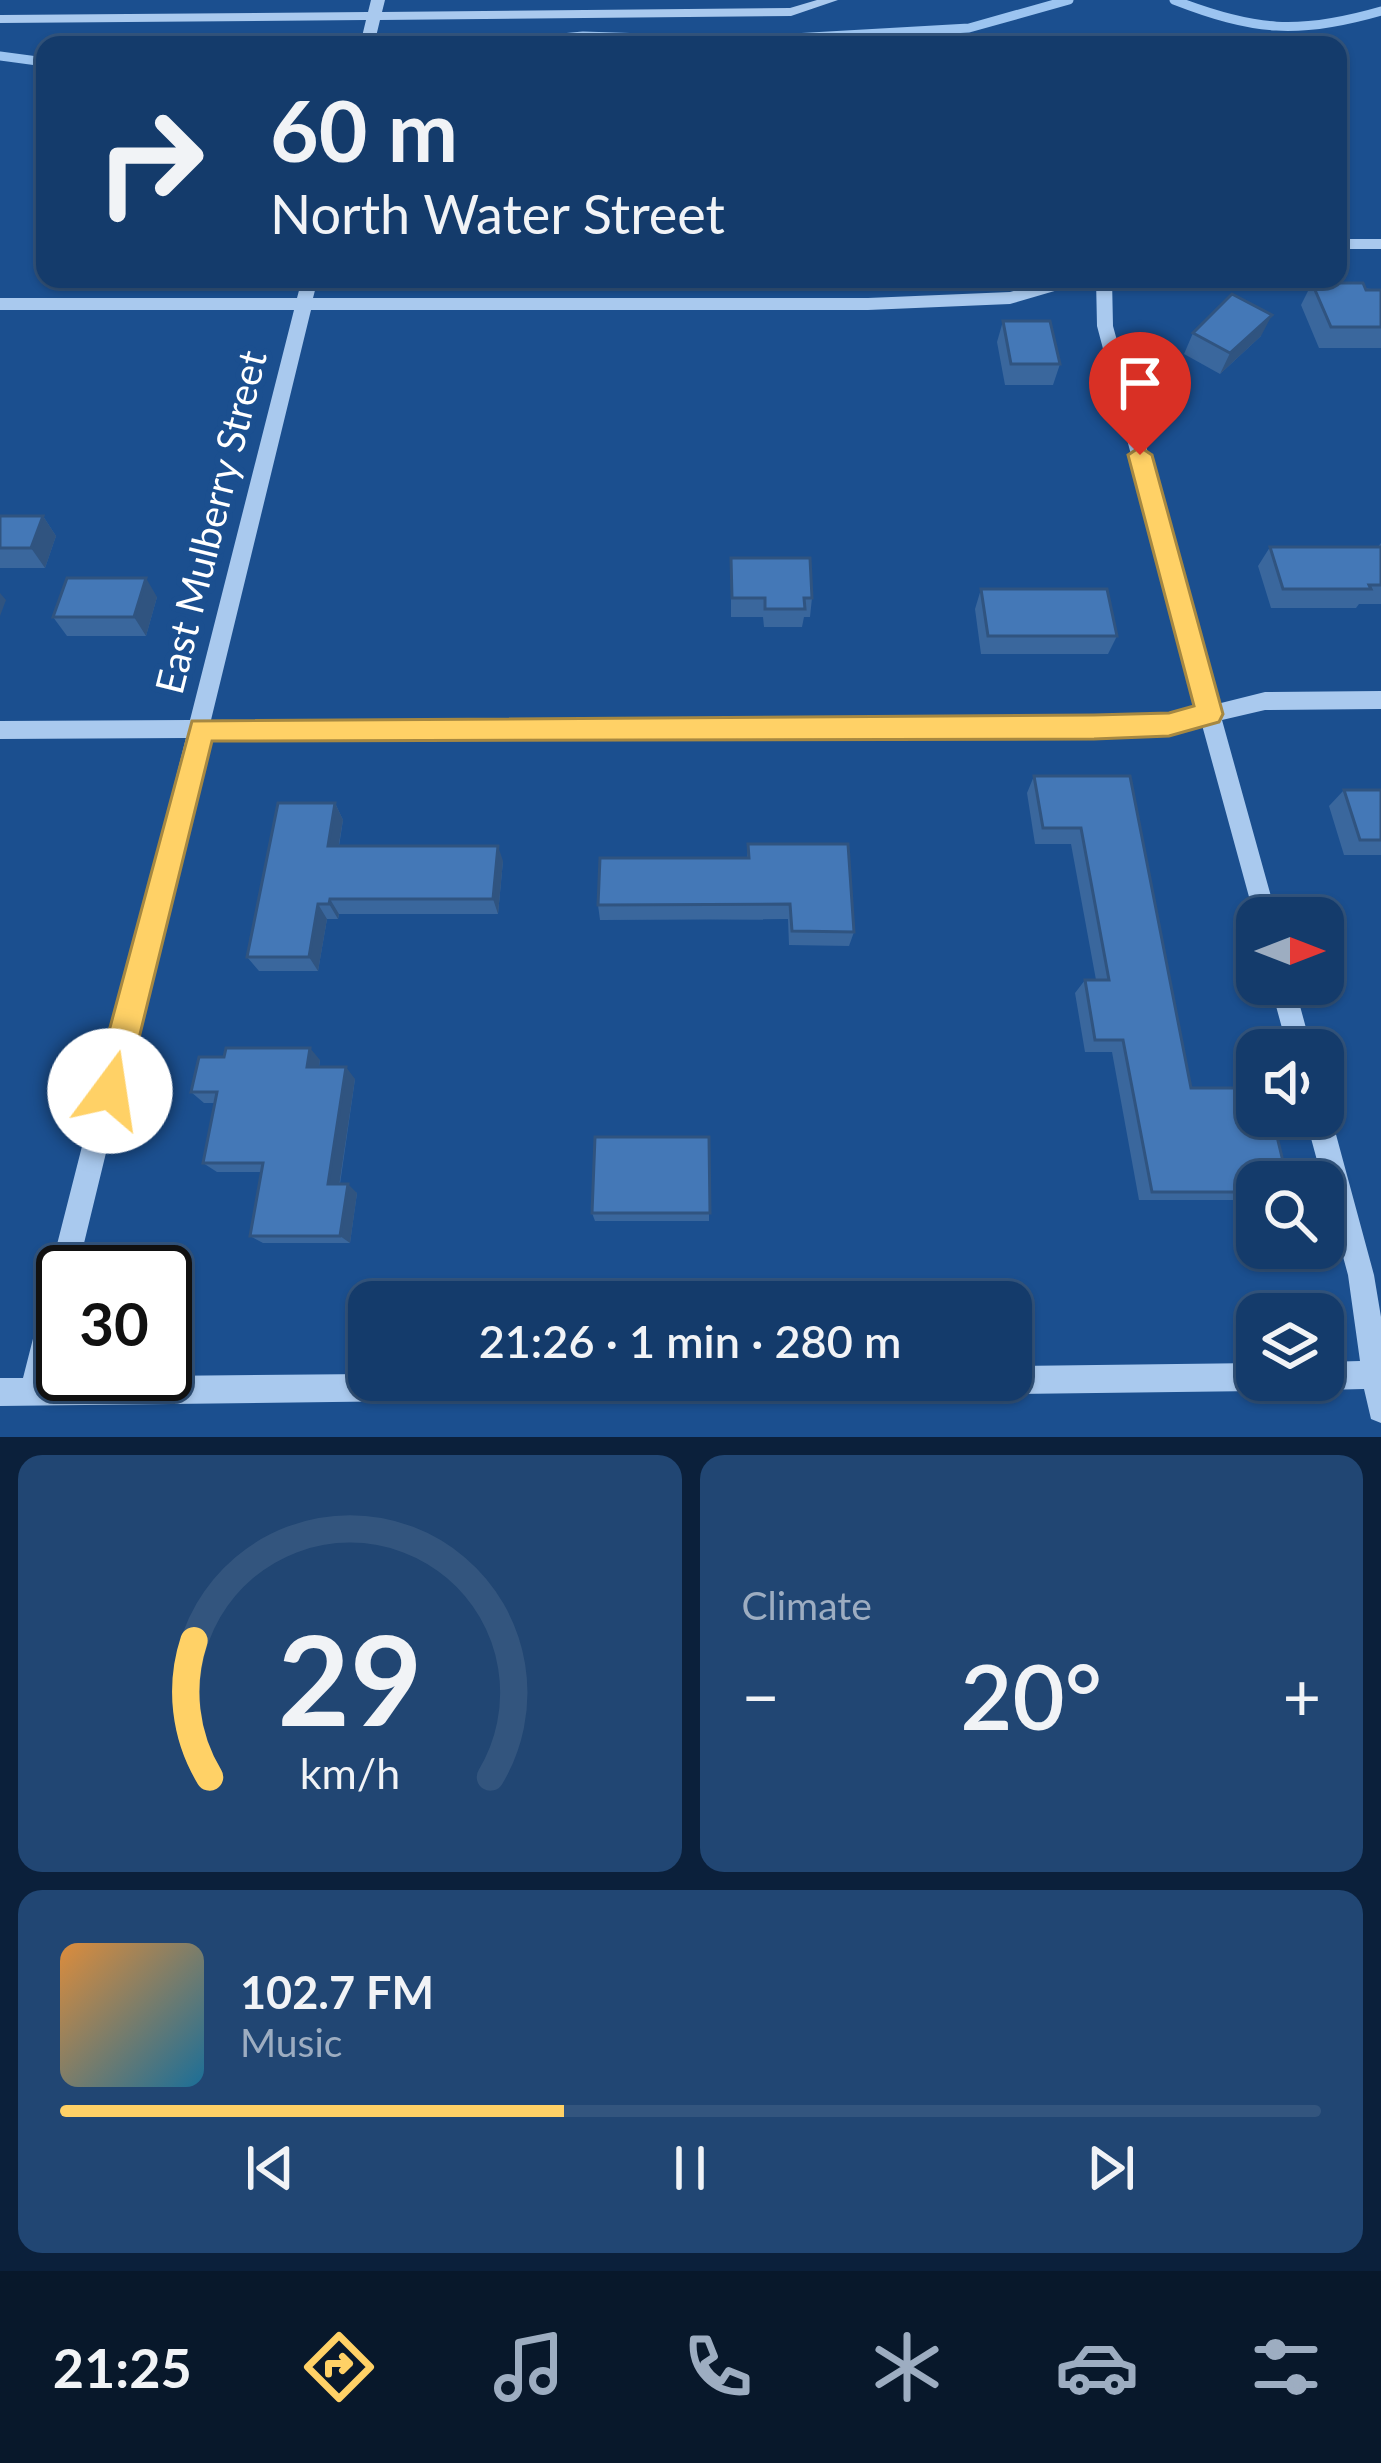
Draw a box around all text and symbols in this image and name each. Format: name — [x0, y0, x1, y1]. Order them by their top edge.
text: 60 m — [270, 79, 458, 180]
icon: right — [72, 84, 228, 240]
text: North Water Street — [270, 181, 725, 246]
pin — [1089, 332, 1191, 455]
street label: East Mulberry Street — [145, 345, 275, 698]
icon: arrive — [1107, 350, 1173, 416]
north arrow — [1236, 897, 1344, 1005]
map controls — [1236, 897, 1344, 1401]
position arrow — [47, 1028, 173, 1154]
button: sound — [1236, 1029, 1344, 1137]
button: search — [1236, 1161, 1344, 1269]
speed limit sign: 30 — [36, 1245, 192, 1401]
button: layers — [1236, 1293, 1344, 1401]
text: 21:26 · 1 min · 280 m — [479, 1314, 901, 1368]
text: Climate — [742, 1582, 872, 1628]
text: 29 — [277, 1603, 422, 1753]
text: 20° — [960, 1641, 1102, 1749]
text: − — [742, 1656, 780, 1735]
text: + — [1283, 1656, 1321, 1735]
text: km/h — [300, 1746, 400, 1797]
text: 102.7 FM — [240, 1965, 434, 2019]
text: Music — [240, 2019, 342, 2065]
icon: previous — [237, 2135, 303, 2201]
icon: pause — [657, 2135, 723, 2201]
icon: next — [1078, 2135, 1144, 2201]
icon: directions — [297, 2325, 381, 2409]
icon: music — [487, 2325, 571, 2409]
icon: phone — [676, 2325, 760, 2409]
icon: climate — [865, 2325, 949, 2409]
icon: car — [1055, 2325, 1139, 2409]
icon: filters — [1244, 2325, 1328, 2409]
text: 21:25 — [53, 2335, 192, 2400]

